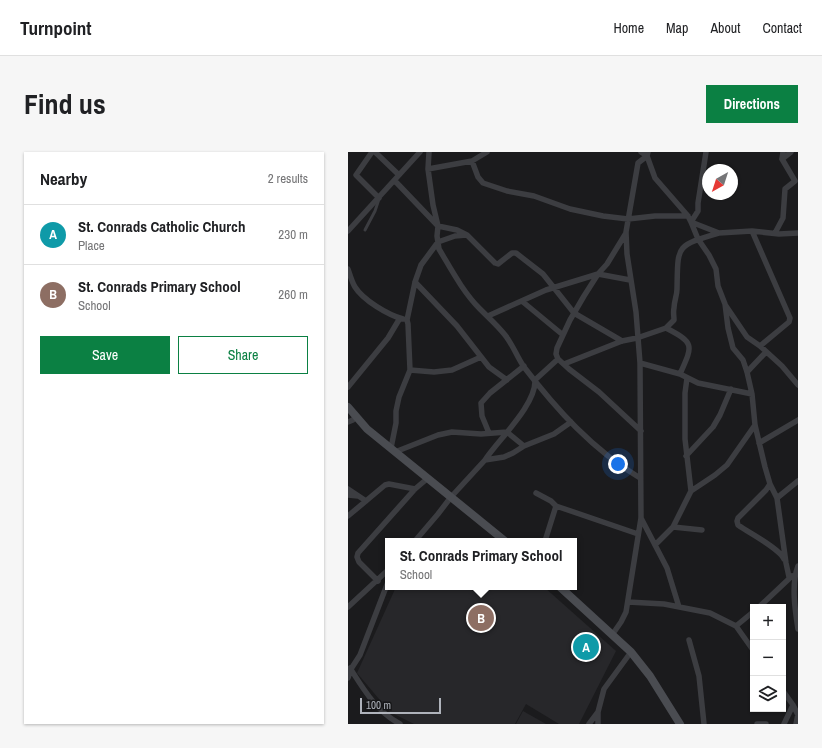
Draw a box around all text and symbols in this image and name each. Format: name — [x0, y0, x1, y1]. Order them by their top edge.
text: Turnpoint — [20, 15, 92, 41]
text: Home — [613, 19, 644, 37]
text: Map — [666, 19, 688, 37]
text: About — [710, 19, 740, 37]
text: Contact — [762, 19, 802, 37]
text: Find us — [24, 85, 106, 123]
button: Directions — [706, 85, 798, 123]
north arrow — [702, 164, 738, 200]
text: Nearby — [40, 167, 87, 190]
text: 2 results — [268, 170, 308, 187]
text: St. Conrads Catholic Church — [78, 216, 245, 237]
text: A — [49, 226, 57, 243]
text: 230 m — [278, 226, 308, 243]
text: Place — [78, 237, 105, 254]
text: St. Conrads Primary School — [78, 276, 241, 297]
text: B — [49, 286, 57, 303]
text: 260 m — [278, 286, 308, 303]
text: School — [78, 297, 111, 314]
button: Save — [40, 336, 170, 374]
button: Share — [178, 336, 308, 374]
your location — [608, 454, 628, 474]
popup — [385, 538, 577, 590]
text: St. Conrads Primary School — [400, 545, 562, 566]
text: School — [400, 566, 432, 583]
pin: B — [468, 603, 494, 633]
map controls — [750, 604, 786, 712]
button: + — [750, 604, 786, 640]
pin: A — [573, 632, 599, 662]
button: − — [750, 640, 786, 676]
button: layers — [750, 676, 786, 712]
scale bar — [360, 696, 441, 715]
text: 100 m — [366, 698, 391, 712]

